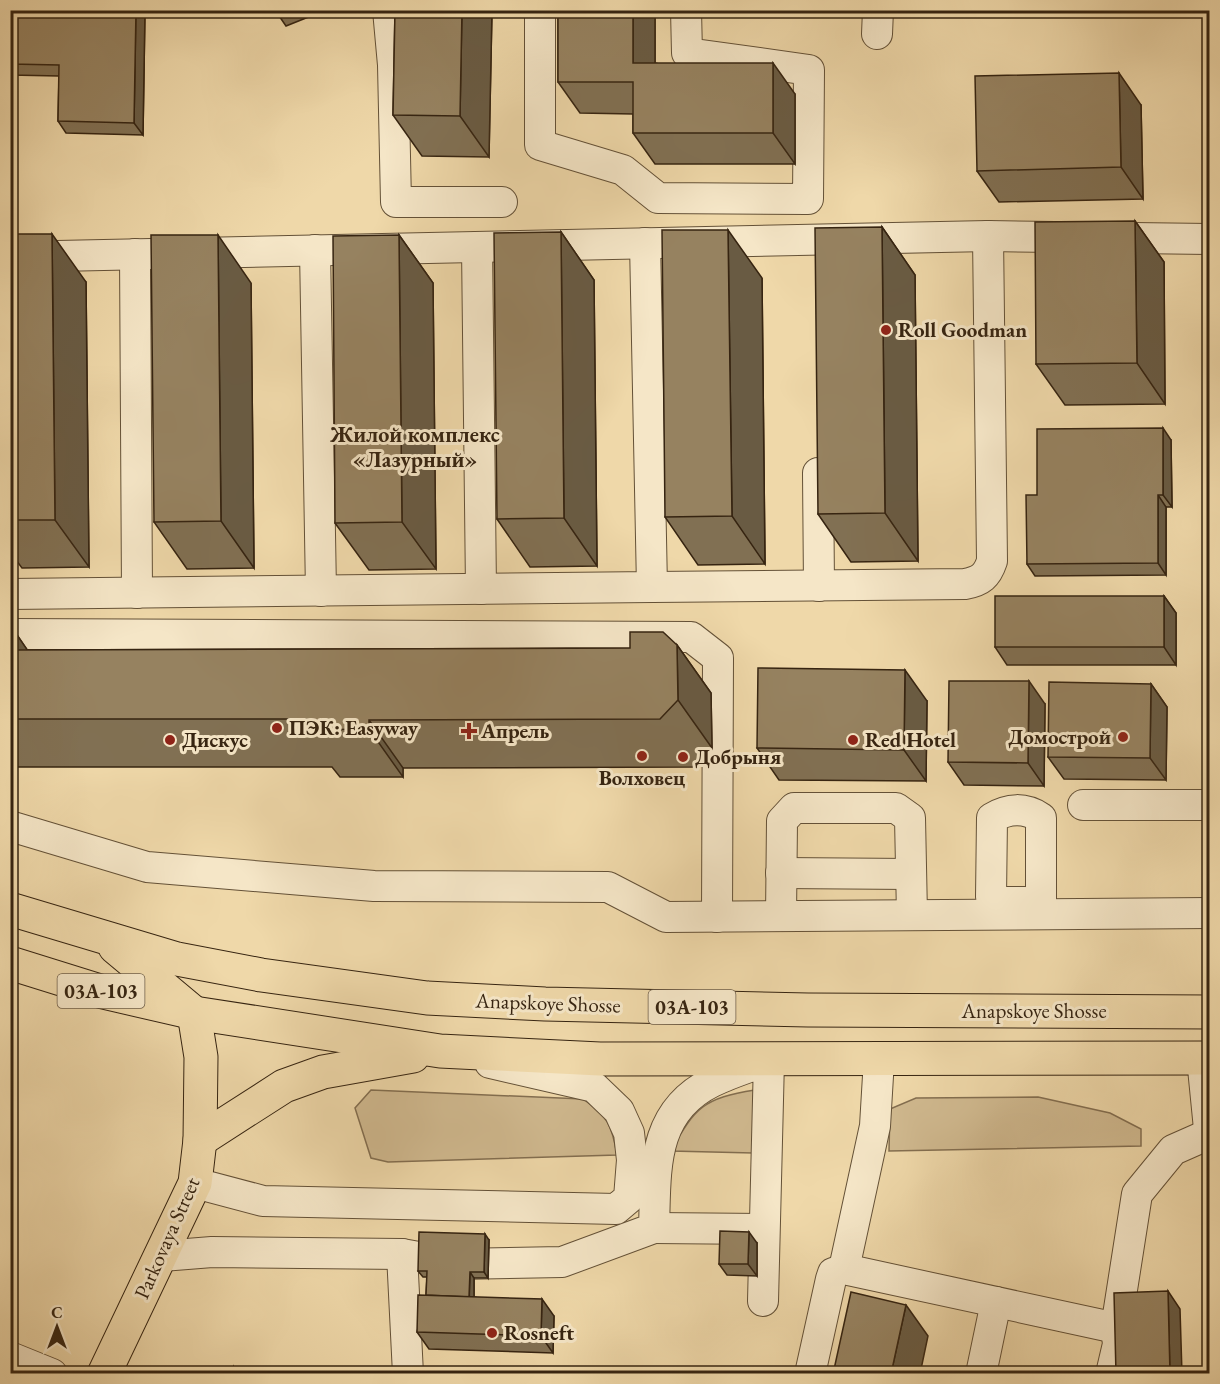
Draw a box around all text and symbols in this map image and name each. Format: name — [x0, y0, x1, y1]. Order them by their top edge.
place label: Roll Goodman — [898, 316, 1027, 343]
marker: Roll Goodman — [879, 323, 893, 337]
district label: Жилой комплекс «Лазурный» — [329, 420, 500, 474]
place label: ПЭК: Easyway — [289, 714, 419, 741]
place label: Апрель — [480, 717, 549, 744]
marker: ПЭК: Easyway — [270, 721, 284, 735]
place label: Домострой — [1008, 723, 1111, 750]
marker: Апрель — [462, 724, 476, 738]
place label: Дискус — [182, 726, 248, 753]
place label: Red Hotel — [865, 726, 956, 753]
marker: Домострой — [1116, 730, 1130, 744]
marker: Дискус — [163, 733, 177, 747]
marker: Red Hotel — [846, 733, 860, 747]
place label: Добрыня — [695, 743, 781, 770]
marker: Волховец — [635, 749, 649, 763]
marker: Добрыня — [676, 750, 690, 764]
place label: Волховец — [599, 764, 685, 791]
road number: 03А-103 — [57, 974, 144, 1008]
street label: Anapskoye Shosse — [474, 986, 621, 1019]
road number: 03А-103 — [648, 990, 736, 1024]
street label: Anapskoye Shosse — [960, 997, 1107, 1024]
street label: Parkovaya Street — [128, 1172, 206, 1303]
north arrow — [27, 1297, 87, 1357]
text: С — [51, 1302, 63, 1323]
place label: Rosneft — [504, 1319, 574, 1346]
marker: Rosneft — [485, 1326, 499, 1340]

